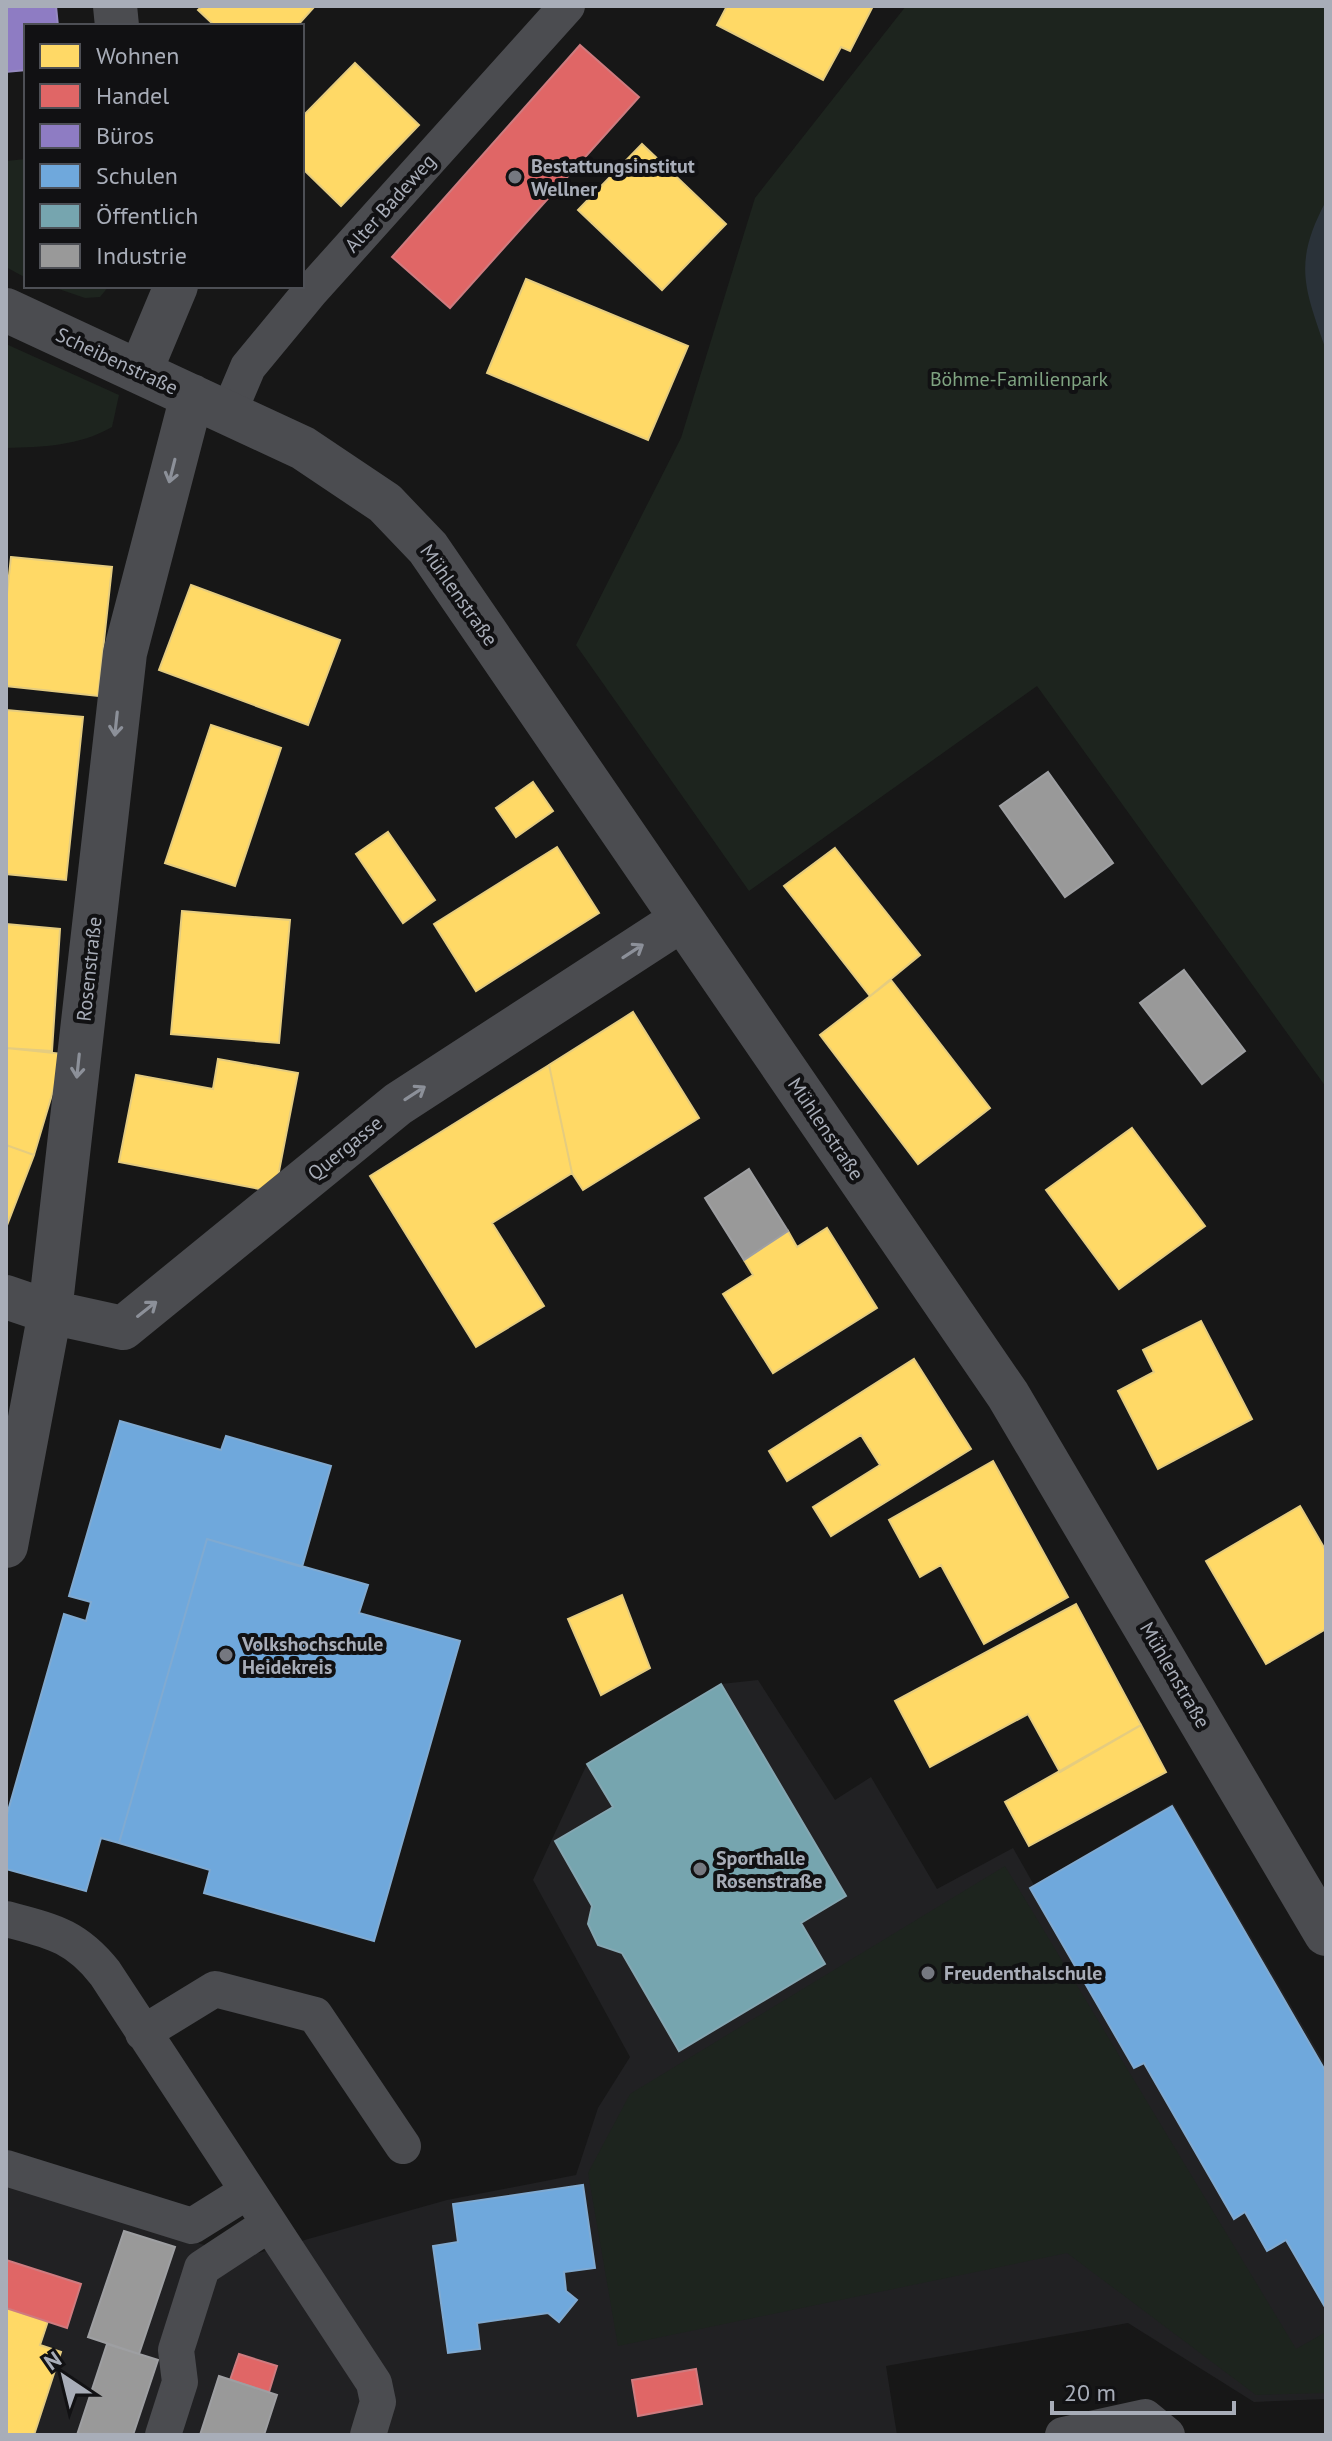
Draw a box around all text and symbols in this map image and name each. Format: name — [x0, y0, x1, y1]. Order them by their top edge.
legend — [24, 24, 304, 288]
text: Wohnen — [96, 40, 179, 71]
text: Handel — [96, 80, 169, 111]
text: Büros — [96, 120, 154, 151]
street label: Alter Badeweg — [339, 148, 441, 258]
place label: Bestattungsinstitut Wellner — [531, 153, 695, 202]
text: Schulen — [96, 160, 178, 191]
marker: Bestattungsinstitut Wellner — [506, 168, 524, 186]
text: Öffentlich — [96, 200, 198, 231]
text: Industrie — [96, 240, 187, 271]
street label: Scheibenstraße — [52, 321, 182, 401]
park label: Böhme-Familienpark — [930, 366, 1109, 392]
one-way arrow — [163, 457, 178, 483]
street label: Mühlenstraße — [414, 539, 504, 651]
one-way arrow — [109, 711, 124, 737]
street label: Rosenstraße — [71, 915, 107, 1023]
one-way arrow — [621, 943, 644, 959]
one-way arrow — [70, 1052, 85, 1079]
street label: Mühlenstraße — [782, 1073, 870, 1185]
one-way arrow — [403, 1085, 426, 1101]
street label: Quergasse — [302, 1110, 388, 1186]
one-way arrow — [136, 1300, 157, 1317]
street label: Mühlenstraße — [1134, 1617, 1216, 1733]
place label: Volkshochschule Heidekreis — [241, 1631, 383, 1680]
marker: Volkshochschule Heidekreis — [217, 1646, 235, 1664]
place label: Sporthalle Rosenstraße — [716, 1845, 822, 1894]
marker: Sporthalle Rosenstraße — [691, 1860, 709, 1878]
place label: Freudenthalschule — [944, 1960, 1102, 1986]
marker: Freudenthalschule — [919, 1964, 937, 1982]
north arrow — [24, 2337, 104, 2417]
text: N — [39, 2345, 66, 2376]
scale bar — [1052, 2365, 1234, 2415]
text: 20 m — [1064, 2377, 1116, 2408]

